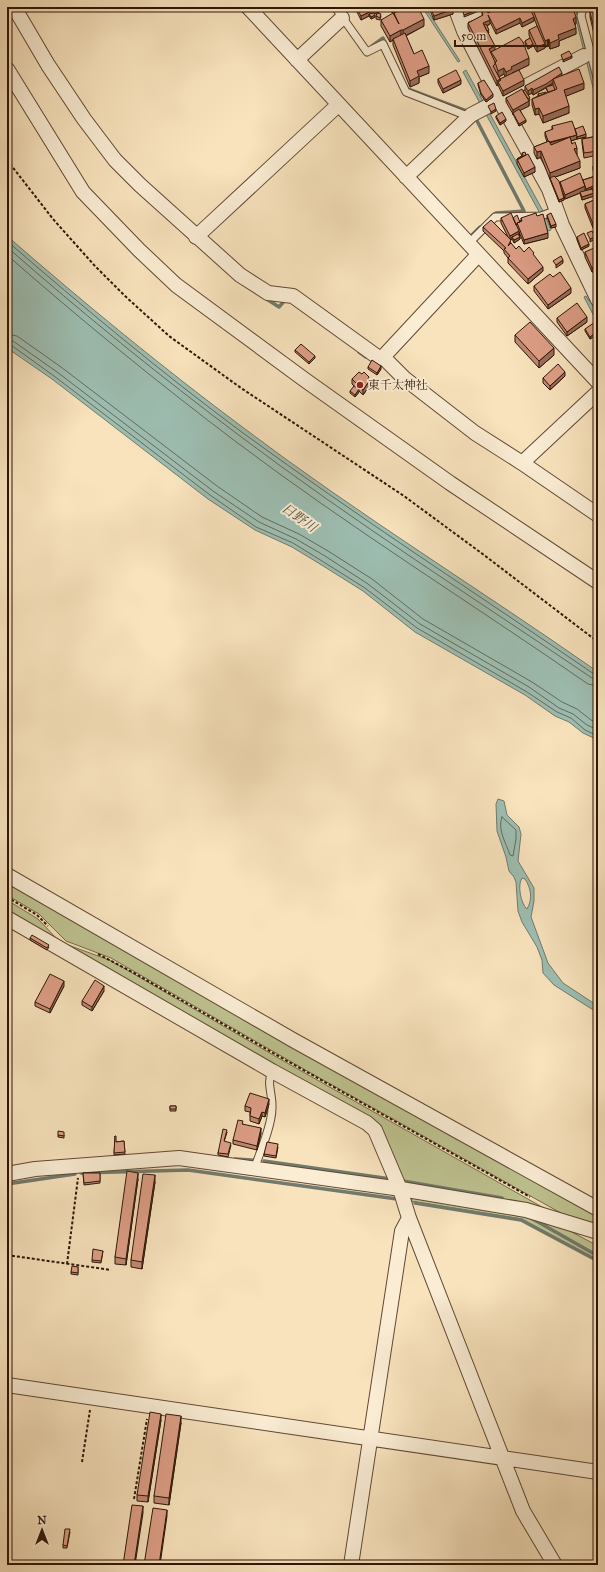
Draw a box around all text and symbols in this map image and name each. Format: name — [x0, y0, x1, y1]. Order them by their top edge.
scale bar — [455, 22, 548, 48]
text: 50 m — [461, 29, 486, 43]
place label: 東千太神社 — [368, 378, 428, 392]
marker: 東千太神社 — [355, 380, 365, 390]
water label: 日野川 — [278, 500, 321, 537]
north arrow — [22, 1510, 62, 1550]
text: N — [37, 1514, 47, 1527]

